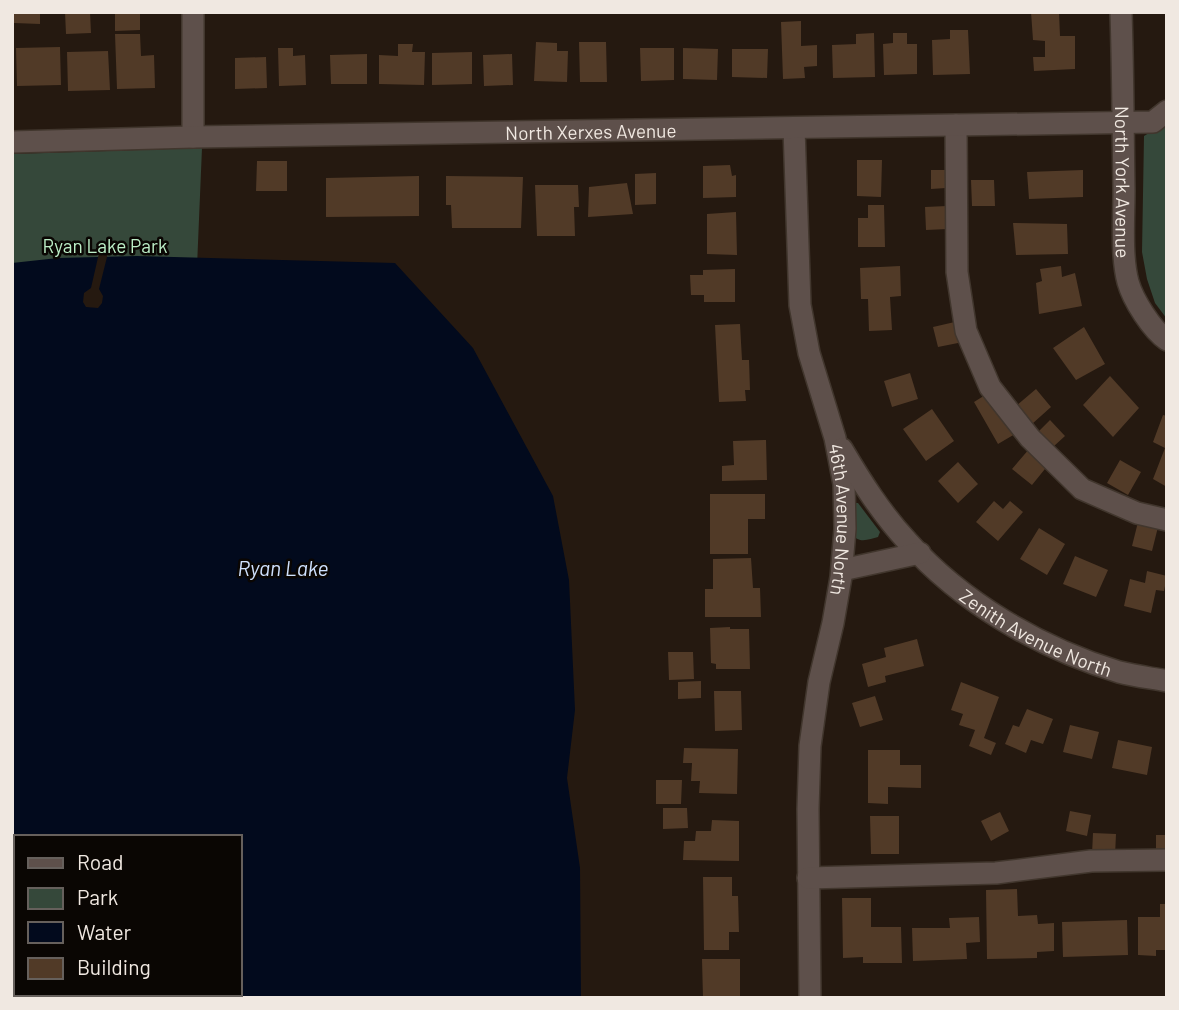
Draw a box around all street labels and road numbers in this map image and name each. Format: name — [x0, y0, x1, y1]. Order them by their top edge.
street label: North York Avenue — [1111, 106, 1136, 259]
street label: North Xerxes Avenue — [505, 118, 677, 144]
street label: 46th Avenue North — [825, 441, 857, 597]
street label: Zenith Avenue North — [956, 583, 1115, 681]

